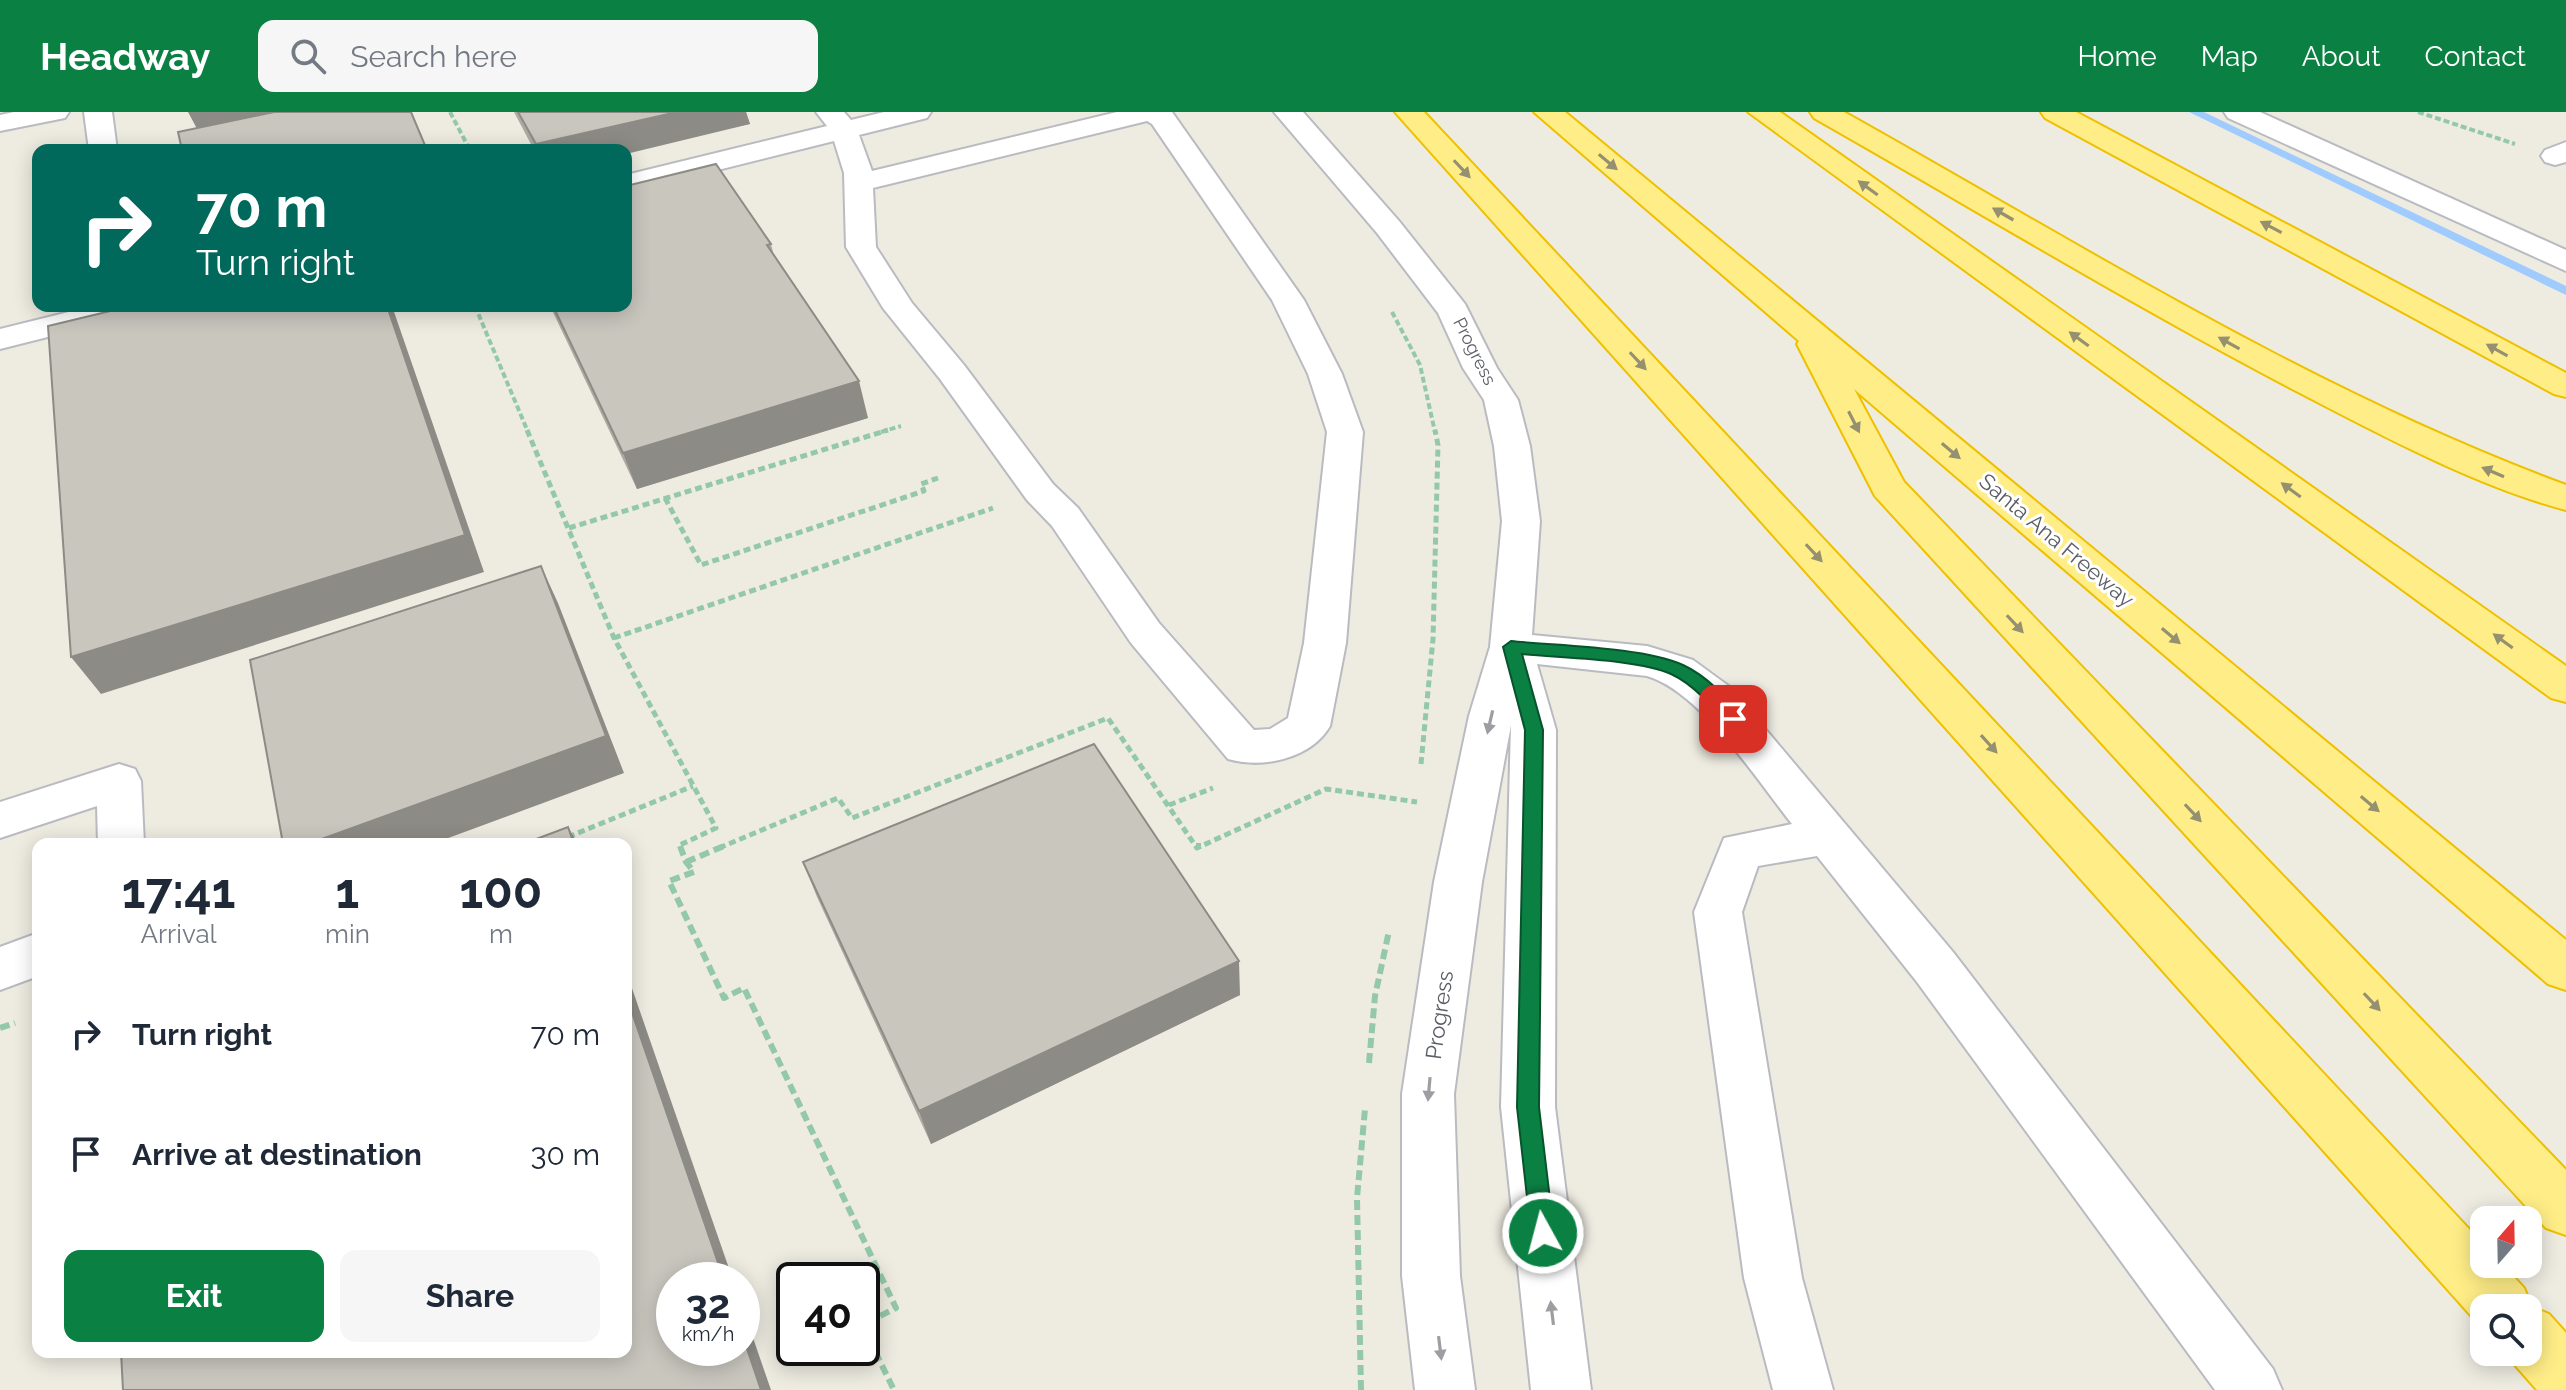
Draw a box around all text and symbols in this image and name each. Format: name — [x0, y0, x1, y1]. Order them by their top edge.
search box — [258, 20, 818, 92]
text: Headway — [40, 34, 210, 79]
icon: search — [286, 34, 330, 78]
text: Search here — [350, 39, 517, 74]
text: Home — [2077, 40, 2157, 73]
text: Map — [2201, 40, 2258, 73]
text: About — [2302, 40, 2381, 73]
text: Contact — [2425, 40, 2526, 73]
one-way arrow — [1598, 153, 1618, 170]
one-way arrow — [1452, 160, 1470, 179]
text: 70 m — [196, 174, 327, 240]
icon: right — [64, 176, 168, 280]
one-way arrow — [1858, 180, 1878, 196]
one-way arrow — [1992, 207, 2014, 221]
one-way arrow — [2260, 221, 2283, 234]
text: Turn right — [196, 241, 355, 283]
street label: Progress — [1449, 314, 1501, 389]
one-way arrow — [2069, 332, 2090, 347]
one-way arrow — [2217, 336, 2240, 349]
one-way arrow — [2486, 343, 2509, 357]
one-way arrow — [1628, 351, 1646, 370]
one-way arrow — [1847, 411, 1860, 434]
one-way arrow — [1940, 442, 1960, 459]
one-way arrow — [2481, 465, 2505, 478]
street label: Santa Ana Freeway — [1974, 468, 2140, 612]
one-way arrow — [2280, 482, 2302, 498]
one-way arrow — [1804, 543, 1822, 562]
one-way arrow — [2006, 614, 2024, 633]
one-way arrow — [2161, 627, 2181, 644]
one-way arrow — [2492, 634, 2513, 649]
pin — [1699, 685, 1767, 753]
icon: arrive — [1711, 697, 1755, 741]
one-way arrow — [1483, 709, 1496, 734]
one-way arrow — [1980, 735, 1998, 754]
one-way arrow — [2359, 795, 2379, 812]
one-way arrow — [2184, 803, 2202, 822]
text: 17:41 — [122, 863, 235, 919]
text: 1 — [336, 863, 359, 919]
text: 100 — [460, 863, 542, 919]
text: Arrival — [140, 919, 217, 949]
text: min — [325, 919, 370, 949]
text: m — [489, 919, 513, 949]
street label: Progress — [1420, 969, 1458, 1061]
one-way arrow — [2362, 992, 2380, 1011]
icon: right — [64, 1012, 108, 1056]
text: Turn right — [132, 1017, 272, 1052]
text: 70 m — [530, 1017, 600, 1052]
one-way arrow — [1423, 1076, 1436, 1101]
icon: arrive — [64, 1132, 108, 1176]
text: Arrive at destination — [132, 1137, 422, 1172]
text: 30 m — [530, 1137, 600, 1172]
position arrow — [1501, 1191, 1585, 1275]
north arrow — [2470, 1206, 2542, 1278]
map controls — [2470, 1206, 2542, 1366]
button: Exit — [64, 1250, 324, 1342]
button: Share — [340, 1250, 600, 1342]
speed limit sign: 40 — [776, 1262, 880, 1366]
text: 32 — [686, 1280, 730, 1327]
button: search — [2470, 1294, 2542, 1366]
one-way arrow — [1545, 1300, 1558, 1325]
text: km/h — [682, 1322, 734, 1346]
one-way arrow — [1434, 1336, 1447, 1361]

